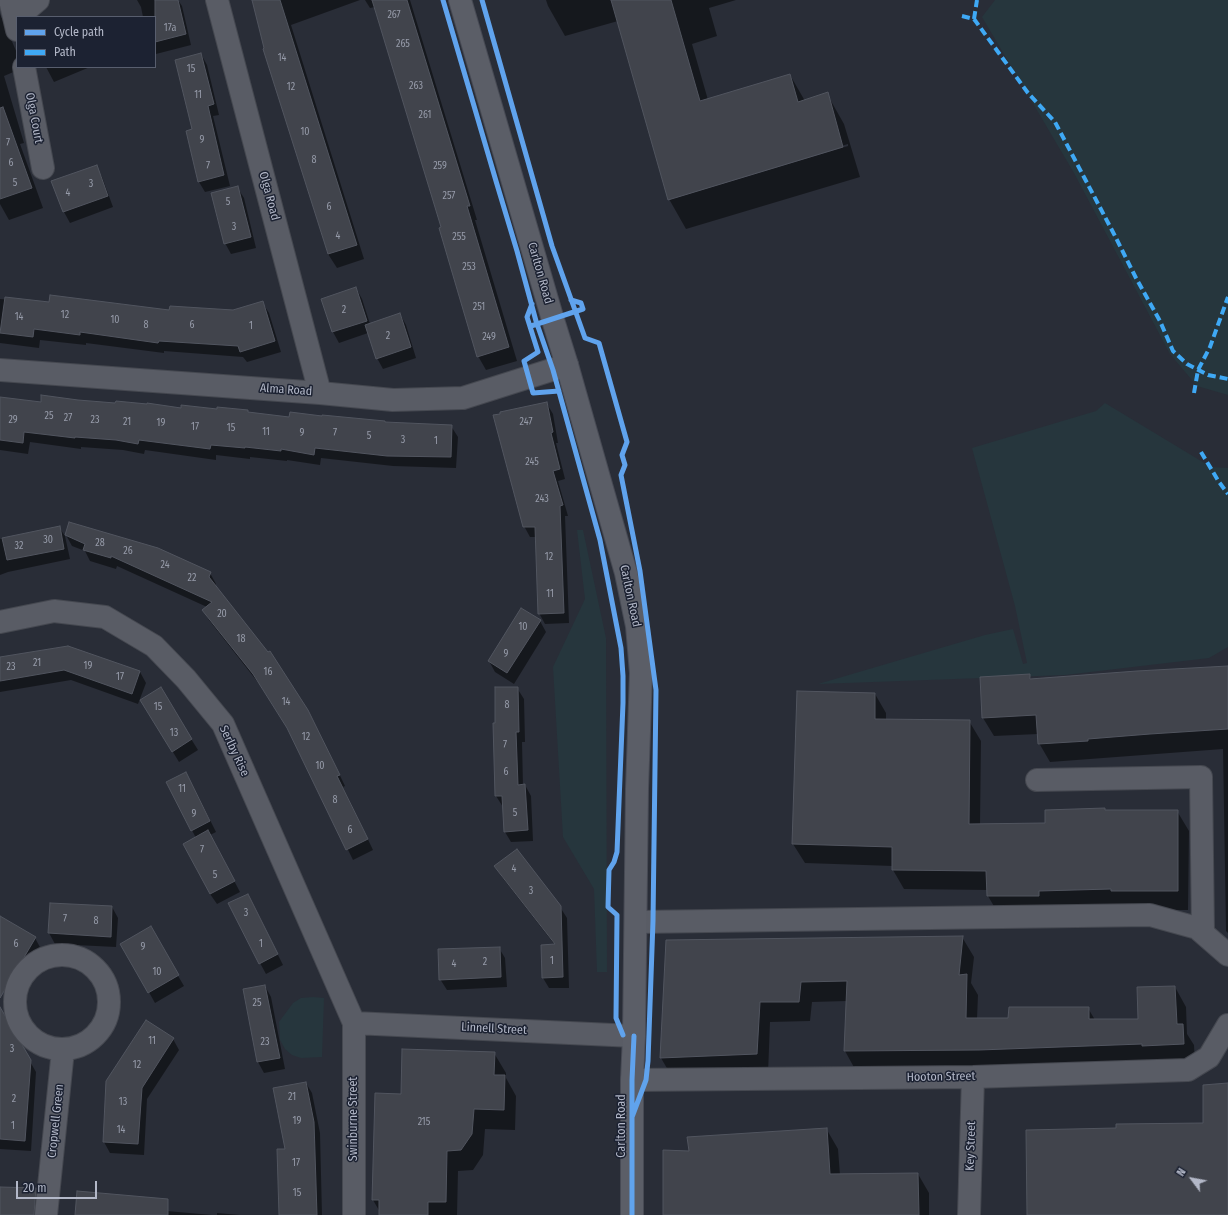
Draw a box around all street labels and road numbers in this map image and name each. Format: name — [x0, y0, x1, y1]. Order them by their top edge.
street label: Olga Court — [22, 91, 46, 145]
street label: Olga Road — [256, 170, 282, 222]
street label: Carlton Road — [524, 241, 556, 305]
street label: Alma Road — [259, 381, 313, 399]
street label: Carlton Road — [616, 564, 644, 628]
street label: Serlby Rise — [216, 723, 252, 779]
street label: Linnell Street — [461, 1020, 527, 1038]
street label: Hooton Street — [907, 1069, 975, 1085]
street label: Swinburne Street — [347, 1077, 361, 1161]
street label: Cropwell Green — [45, 1083, 67, 1159]
street label: Carlton Road — [615, 1094, 629, 1158]
street label: Key Street — [963, 1121, 979, 1171]

